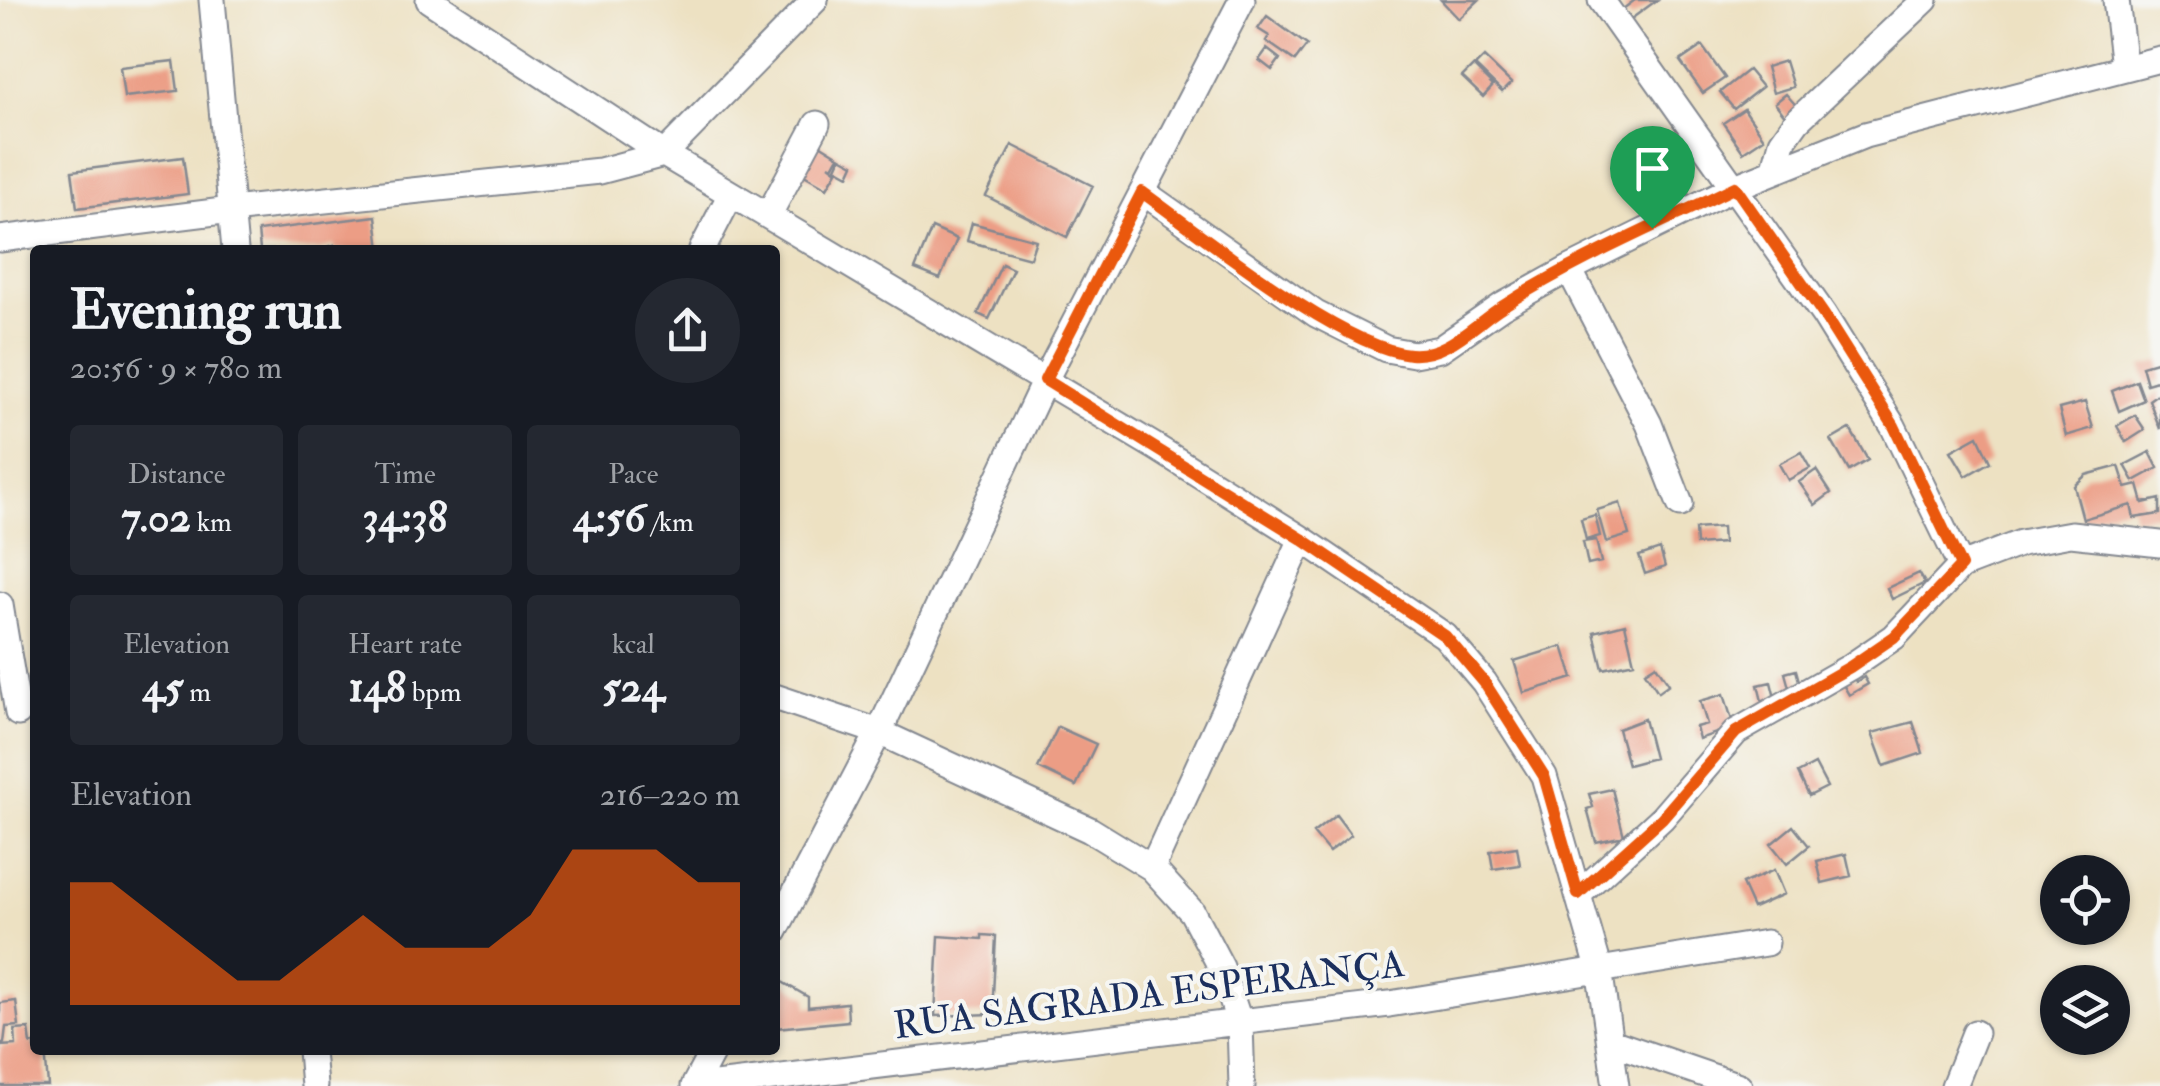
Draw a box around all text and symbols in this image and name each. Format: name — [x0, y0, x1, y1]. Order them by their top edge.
pin — [1610, 126, 1695, 229]
icon: arrive — [1625, 141, 1680, 196]
text: Evening run — [70, 276, 342, 345]
button: share — [635, 278, 740, 383]
text: 20:56 · 9 × 780 m — [70, 348, 282, 388]
text: Distance — [128, 457, 226, 492]
text: Time — [374, 457, 436, 492]
text: Pace — [608, 457, 658, 492]
text: 7.02 — [122, 492, 191, 544]
text: 34:38 — [363, 492, 447, 544]
text: 4:56 — [573, 492, 645, 544]
text: km — [191, 505, 232, 540]
text: /km — [645, 505, 694, 540]
text: Elevation — [123, 627, 230, 662]
text: Heart rate — [348, 627, 462, 662]
text: kcal — [612, 627, 655, 662]
text: 45 — [142, 662, 183, 714]
text: 148 — [349, 662, 406, 714]
text: 524 — [602, 662, 664, 714]
text: m — [183, 675, 211, 710]
text: bpm — [406, 675, 461, 710]
text: Elevation — [70, 775, 192, 815]
text: 216–220 m — [600, 775, 740, 815]
map controls — [2040, 855, 2130, 1055]
button: locate — [2040, 855, 2130, 945]
street label: RUA SAGRADA ESPERANÇA — [891, 940, 1407, 1050]
button: layers — [2040, 965, 2130, 1055]

